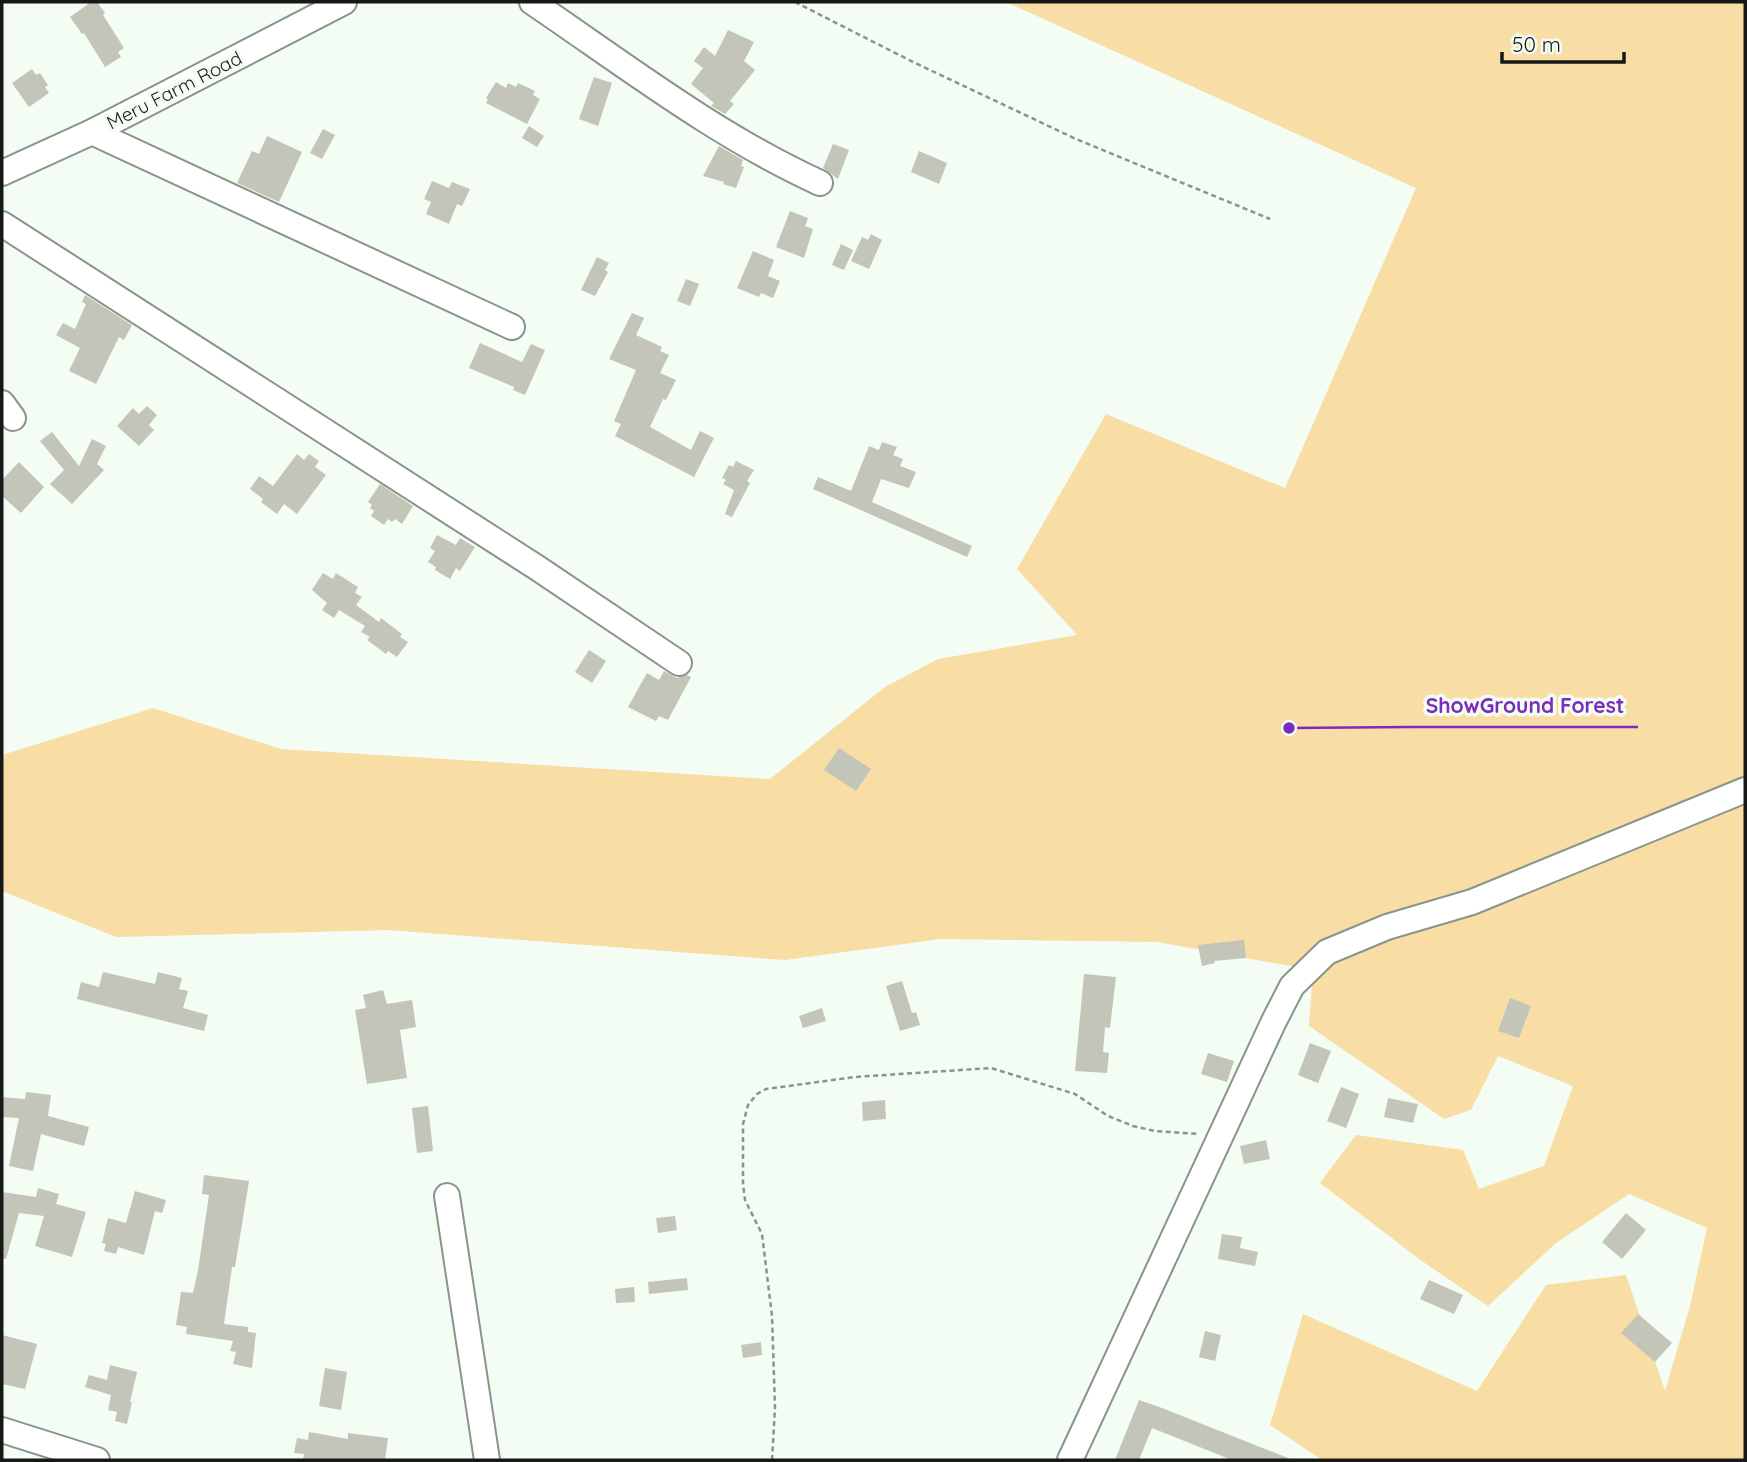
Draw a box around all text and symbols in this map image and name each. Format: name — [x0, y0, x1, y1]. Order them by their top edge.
scale bar — [1502, 21, 1624, 65]
text: 50 m — [1512, 31, 1561, 57]
street label: Meru Farm Road — [102, 46, 246, 134]
callout: ShowGround Forest — [1411, 685, 1638, 727]
text: ShowGround Forest — [1426, 692, 1624, 718]

